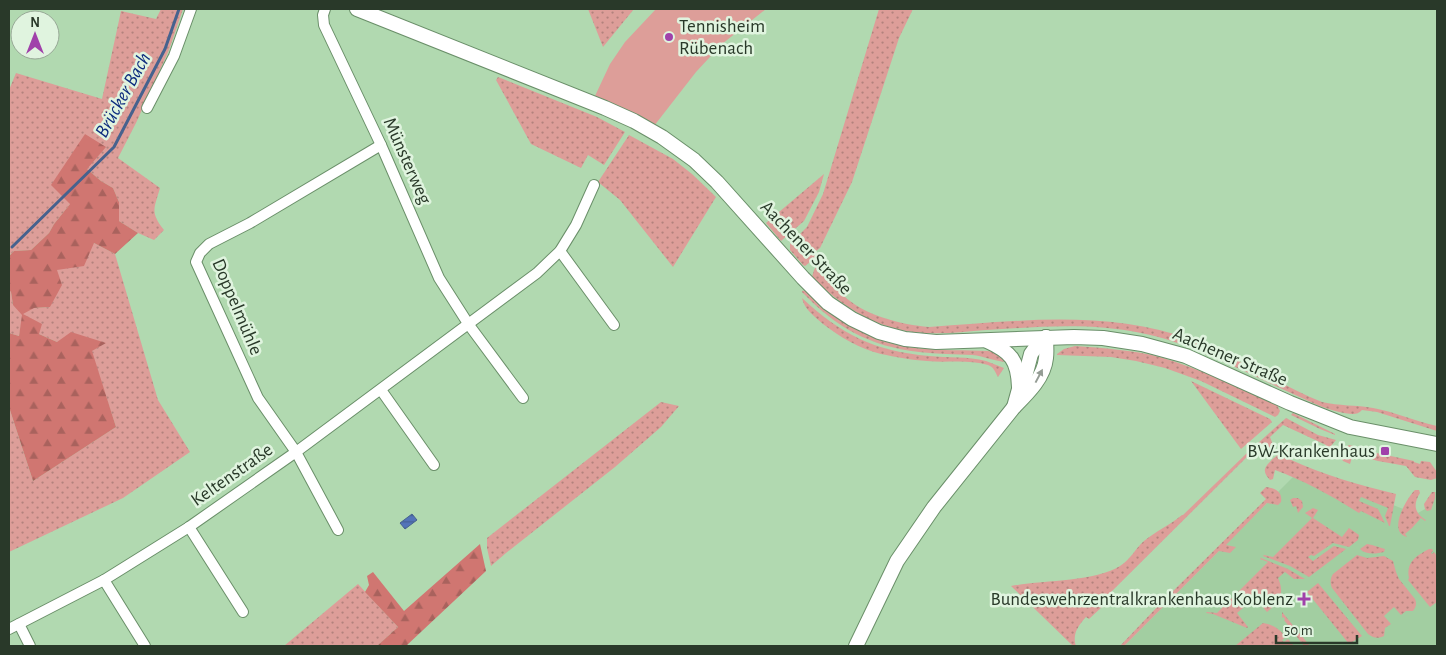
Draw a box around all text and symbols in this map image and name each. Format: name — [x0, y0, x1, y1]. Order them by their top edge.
north arrow — [10, 10, 60, 60]
text: N — [30, 16, 40, 30]
place label: Tennisheim Rübenach — [679, 17, 765, 58]
marker: Tennisheim Rübenach — [663, 31, 675, 43]
water label: Brücker Bach — [92, 49, 154, 141]
street label: Münsterweg — [380, 115, 435, 208]
street label: Aachener Straße — [757, 197, 855, 299]
street label: Doppelmühle — [208, 256, 266, 358]
street label: Aachener Straße — [1170, 324, 1290, 390]
one-way arrow — [1035, 369, 1043, 384]
street label: Keltenstraße — [188, 440, 276, 510]
place label: BW-Krankenhaus — [1247, 442, 1375, 461]
marker: BW-Krankenhaus — [1379, 445, 1391, 457]
place label: Bundeswehrzentralkrankenhaus Koblenz — [991, 590, 1293, 609]
marker: Bundeswehrzentralkrankenhaus Koblenz — [1297, 592, 1311, 606]
scale bar — [1276, 612, 1357, 644]
text: 50 m — [1284, 623, 1313, 638]

